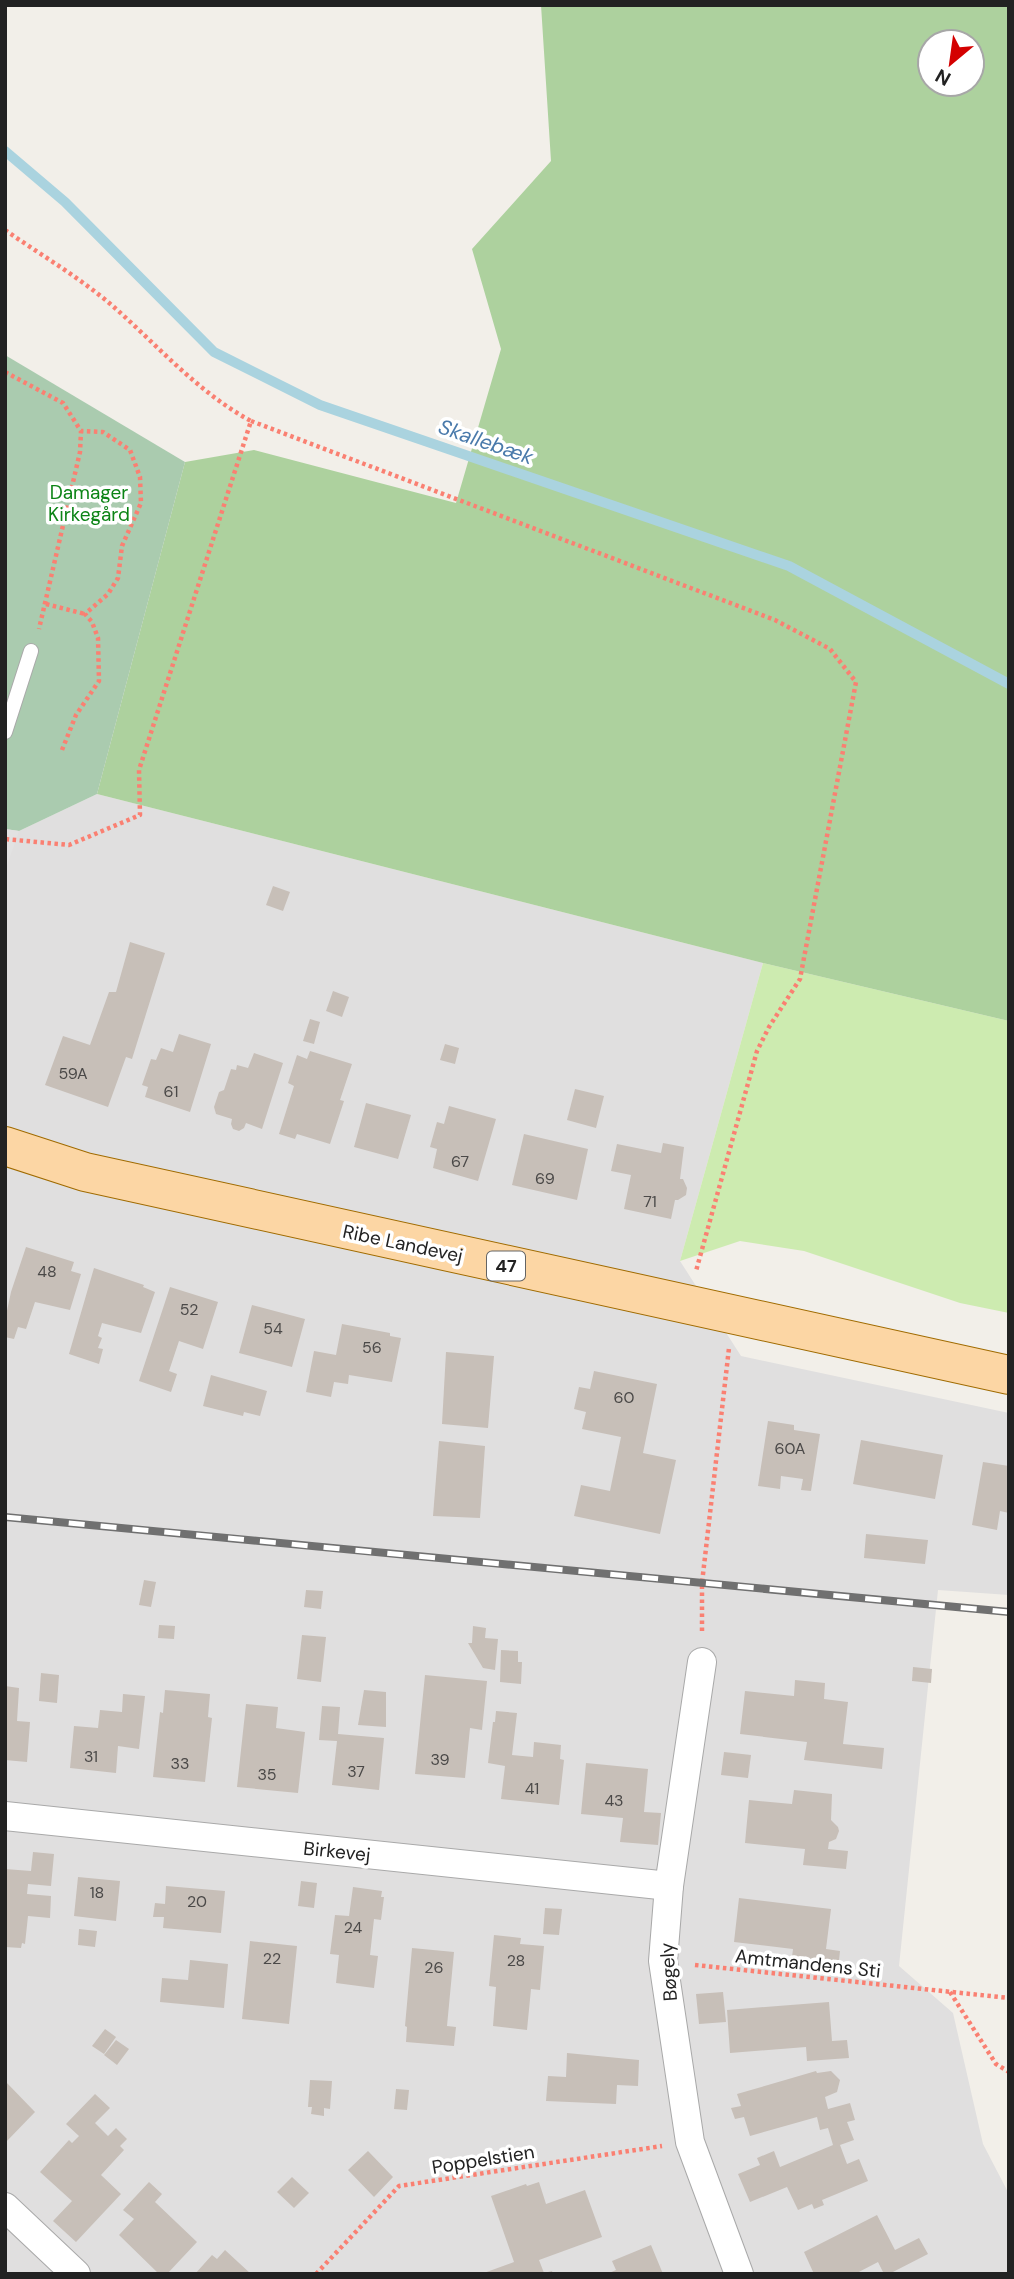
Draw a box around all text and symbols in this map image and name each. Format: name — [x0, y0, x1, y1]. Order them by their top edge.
north arrow — [916, 28, 986, 98]
text: N — [931, 63, 955, 92]
water label: Skallebæk — [435, 413, 537, 471]
park label: Damager Kirkegård — [48, 480, 130, 527]
house number: 59A — [58, 1063, 88, 1084]
house number: 61 — [163, 1081, 179, 1102]
house number: 67 — [451, 1151, 469, 1172]
house number: 69 — [535, 1168, 555, 1189]
house number: 71 — [643, 1191, 657, 1212]
street label: Ribe Landevej — [341, 1219, 465, 1268]
road number: 47 — [487, 1252, 525, 1280]
house number: 48 — [37, 1261, 57, 1282]
house number: 52 — [180, 1299, 198, 1320]
house number: 54 — [263, 1318, 283, 1339]
house number: 56 — [362, 1337, 382, 1358]
house number: 60 — [614, 1387, 635, 1408]
house number: 60A — [775, 1438, 806, 1459]
house number: 31 — [84, 1746, 98, 1767]
house number: 39 — [430, 1749, 450, 1770]
house number: 33 — [171, 1753, 189, 1774]
house number: 37 — [347, 1761, 365, 1782]
house number: 35 — [257, 1764, 277, 1785]
house number: 41 — [525, 1778, 539, 1799]
house number: 43 — [604, 1790, 624, 1811]
street label: Birkevej — [302, 1836, 372, 1867]
house number: 18 — [90, 1882, 104, 1903]
house number: 20 — [187, 1891, 207, 1912]
house number: 24 — [344, 1917, 363, 1938]
street label: Bøgely — [654, 1941, 683, 2002]
street label: Amtmandens Sti — [734, 1943, 882, 1984]
house number: 22 — [263, 1948, 281, 1969]
house number: 28 — [507, 1950, 525, 1971]
house number: 26 — [424, 1957, 444, 1978]
street label: Poppelstien — [430, 2139, 536, 2180]

